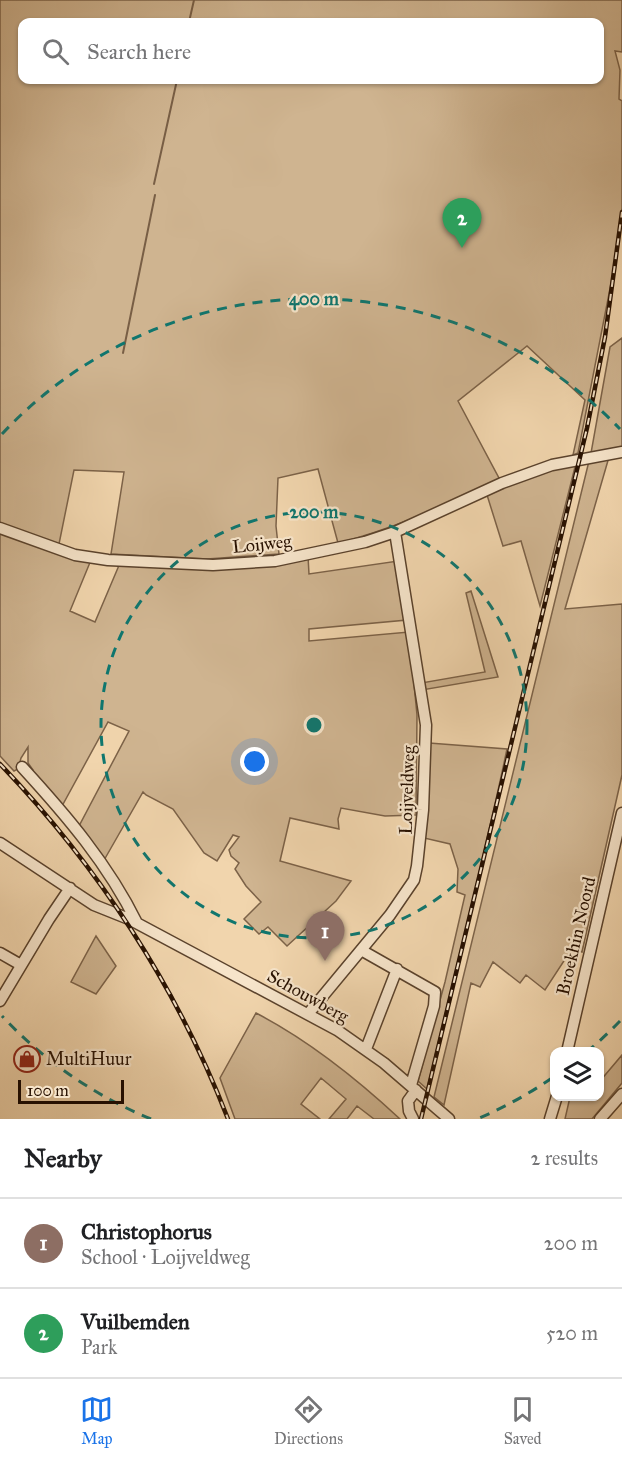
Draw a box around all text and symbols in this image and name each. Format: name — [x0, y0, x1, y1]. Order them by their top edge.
search box — [18, 18, 604, 84]
icon: search — [39, 35, 72, 68]
text: Search here — [87, 38, 191, 65]
pin: 2 — [442, 198, 482, 248]
text: 400 m — [289, 288, 340, 311]
text: 200 m — [290, 501, 339, 523]
street label: Loijweg — [231, 530, 293, 559]
centre of rings — [304, 715, 324, 735]
street label: Loijveldweg — [394, 745, 421, 835]
your location — [240, 747, 269, 776]
street label: Broekhin Noord — [552, 875, 600, 997]
pin: 1 — [306, 912, 344, 961]
street label: Schouwberg — [263, 965, 353, 1029]
shop icon: MultiHuur — [12, 1044, 42, 1074]
map controls — [550, 1047, 604, 1101]
button: layers — [550, 1047, 604, 1101]
place label: MultiHuur — [46, 1048, 132, 1070]
scale bar — [18, 1077, 124, 1104]
text: 100 m — [27, 1081, 69, 1100]
text: Nearby — [24, 1142, 102, 1174]
text: 2 results — [530, 1146, 598, 1170]
text: Christophorus — [81, 1218, 212, 1245]
text: 1 — [40, 1231, 47, 1255]
text: 200 m — [544, 1231, 598, 1255]
text: School · Loijveldweg — [81, 1245, 250, 1269]
text: Vuilbemden — [81, 1308, 190, 1335]
text: 2 — [39, 1321, 48, 1345]
text: 520 m — [546, 1321, 598, 1345]
text: Park — [81, 1335, 117, 1359]
tab: Map — [80, 1393, 113, 1448]
tab: Directions — [274, 1393, 343, 1448]
tab: Saved — [504, 1393, 542, 1448]

